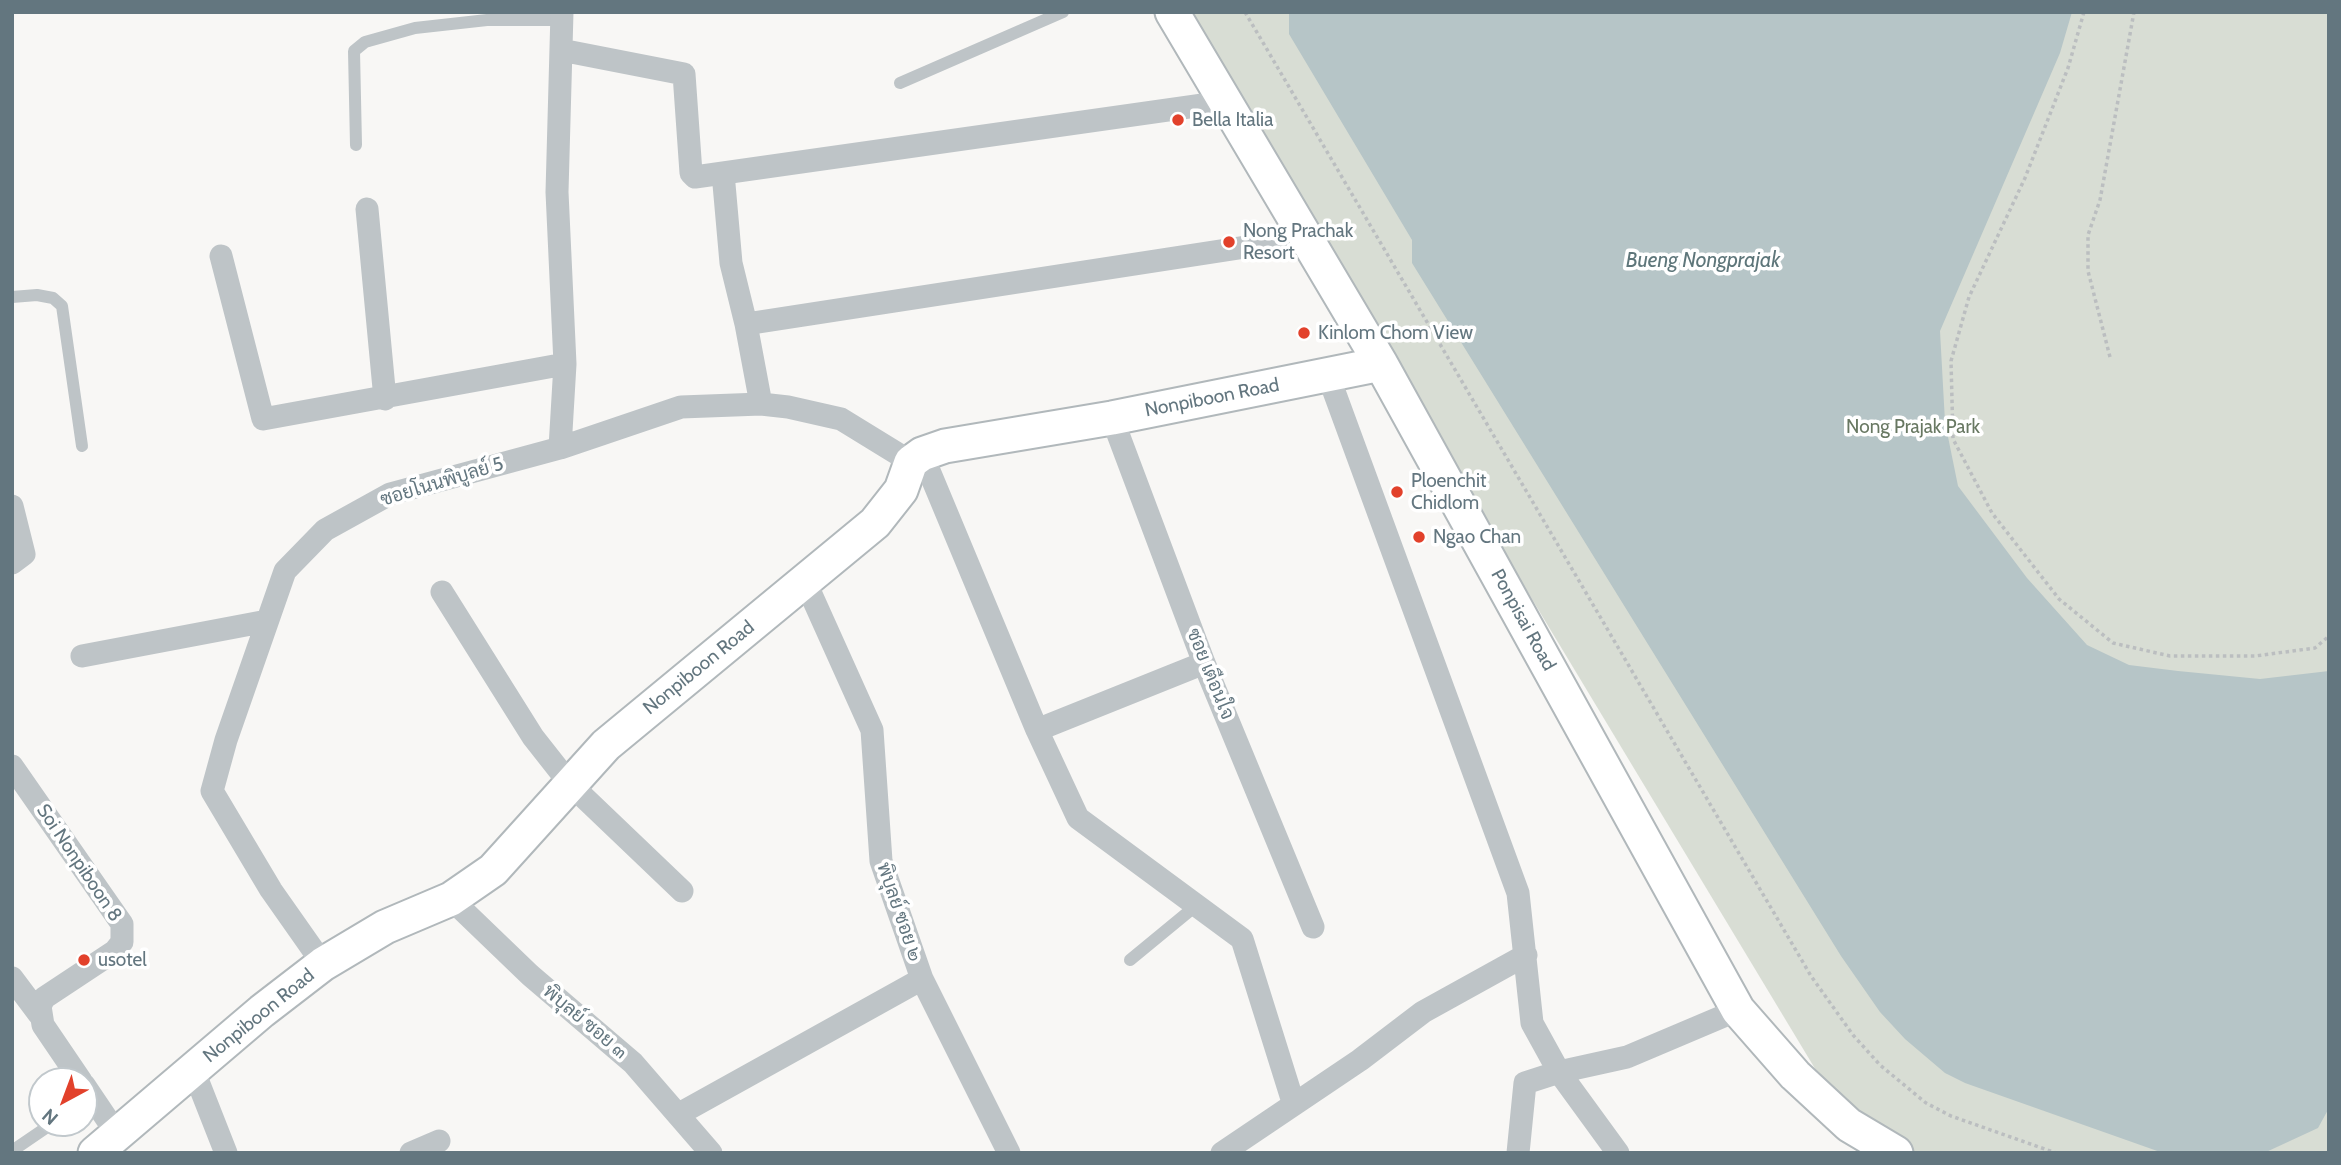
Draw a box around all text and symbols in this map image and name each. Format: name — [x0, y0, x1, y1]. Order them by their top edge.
place label: Bella Italia — [1192, 109, 1273, 131]
marker: Bella Italia — [1170, 112, 1186, 128]
place label: Nong Prachak Resort — [1243, 220, 1353, 264]
marker: Nong Prachak Resort — [1221, 234, 1237, 250]
water label: Bueng Nongprajak — [1626, 248, 1780, 274]
place label: Kinlom Chom View — [1318, 322, 1473, 344]
marker: Kinlom Chom View — [1296, 325, 1312, 341]
street label: Nonpiboon Road — [1143, 374, 1281, 422]
park label: Nong Prajak Park — [1846, 416, 1980, 438]
street label: ซอยโนนพิบูลย์ 5 — [378, 452, 506, 512]
place label: Ploenchit Chidlom — [1411, 470, 1486, 514]
marker: Ploenchit Chidlom — [1389, 484, 1405, 500]
place label: Ngao Chan — [1433, 526, 1521, 548]
marker: Ngao Chan — [1411, 529, 1427, 545]
street label: Ponpisai Road — [1486, 565, 1560, 675]
street label: Nonpiboon Road — [639, 616, 759, 720]
street label: ซอย เตือนใจ — [1181, 625, 1239, 723]
street label: Soi Nonpiboon 8 — [31, 800, 127, 926]
street label: พิบุลย์ ซอย ๒ — [871, 860, 927, 964]
place label: usotel — [98, 949, 147, 971]
marker: usotel — [76, 952, 92, 968]
street label: Nonpiboon Road — [199, 964, 319, 1068]
street label: พิบุลย์ ซอย ๓ — [538, 980, 632, 1064]
north arrow — [28, 1067, 98, 1137]
text: N — [38, 1104, 63, 1130]

